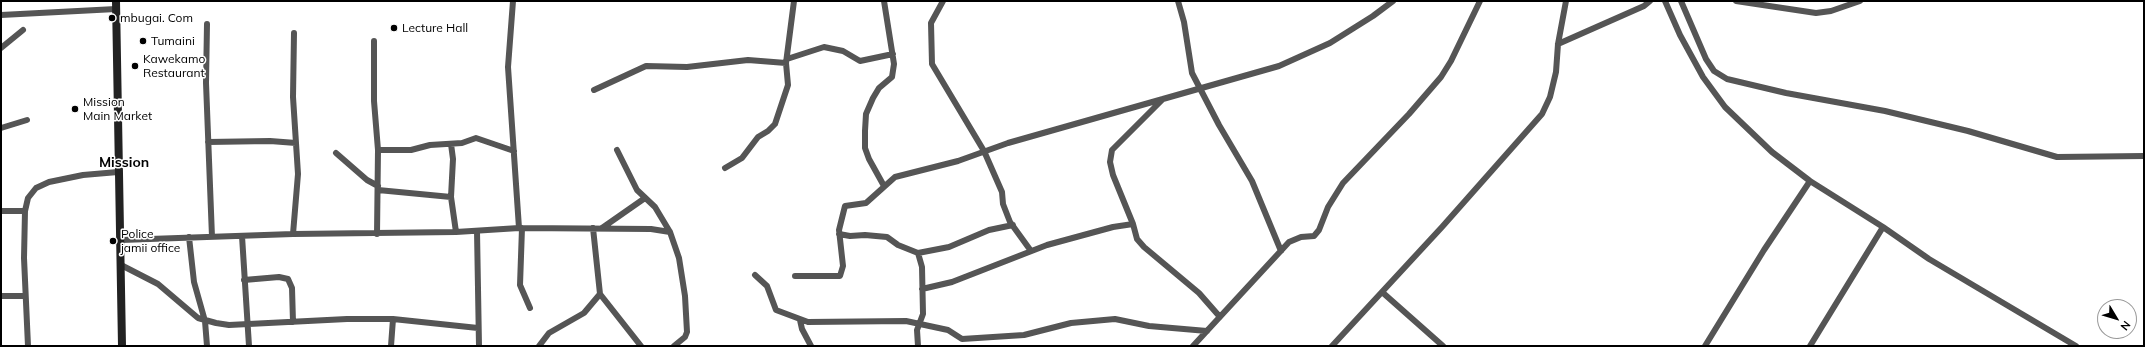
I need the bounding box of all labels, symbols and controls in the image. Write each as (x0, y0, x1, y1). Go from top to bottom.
place label: mbugai. Com (120, 11, 193, 25)
marker: mbugai. Com (107, 13, 117, 23)
place label: Lecture Hall (402, 21, 468, 35)
marker: Lecture Hall (389, 23, 399, 33)
place label: Tumaini (151, 34, 195, 48)
marker: Tumaini (138, 36, 148, 46)
place label: Kawekamo Restaurant (143, 52, 205, 80)
marker: Kawekamo Restaurant (130, 61, 140, 71)
place label: Mission Main Market (83, 95, 152, 123)
marker: Mission Main Market (70, 104, 80, 114)
district label: Mission (99, 155, 149, 171)
place label: Police jamii office (121, 227, 180, 255)
marker: Police jamii office (108, 236, 118, 246)
north arrow (2097, 299, 2137, 339)
text: N (2118, 318, 2134, 333)

